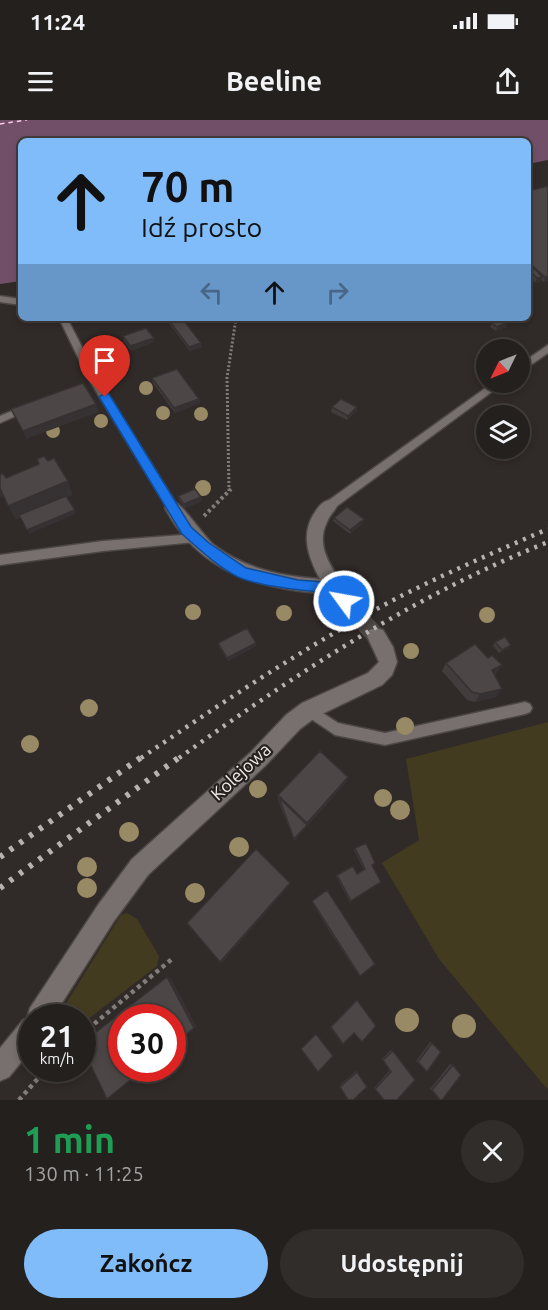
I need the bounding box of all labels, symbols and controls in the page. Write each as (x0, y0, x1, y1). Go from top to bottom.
text: 11:24 (30, 9, 85, 34)
icon: menu (24, 65, 57, 98)
icon: share (491, 65, 524, 98)
text: Beeline (226, 66, 322, 96)
icon: ahead (42, 162, 120, 240)
text: 70 m (141, 163, 235, 210)
text: Idź prosto (141, 212, 262, 242)
icon: left (195, 276, 228, 309)
icon: ahead (258, 276, 291, 309)
icon: right (321, 276, 354, 309)
pin (79, 335, 130, 397)
north arrow (476, 339, 530, 393)
map controls (476, 339, 530, 459)
icon: arrive (88, 344, 121, 377)
button: layers (476, 405, 530, 459)
position arrow (312, 569, 376, 633)
street label: Kolejowa (206, 739, 274, 804)
speed limit sign: 30 (108, 1004, 186, 1082)
text: 21 (40, 1019, 74, 1053)
text: km/h (40, 1050, 74, 1067)
text: 1 min (24, 1119, 115, 1160)
button: close (461, 1120, 524, 1183)
text: 130 m · 11:25 (24, 1162, 144, 1185)
button: Zakończ (24, 1229, 268, 1298)
button: Udostępnij (280, 1229, 524, 1298)

